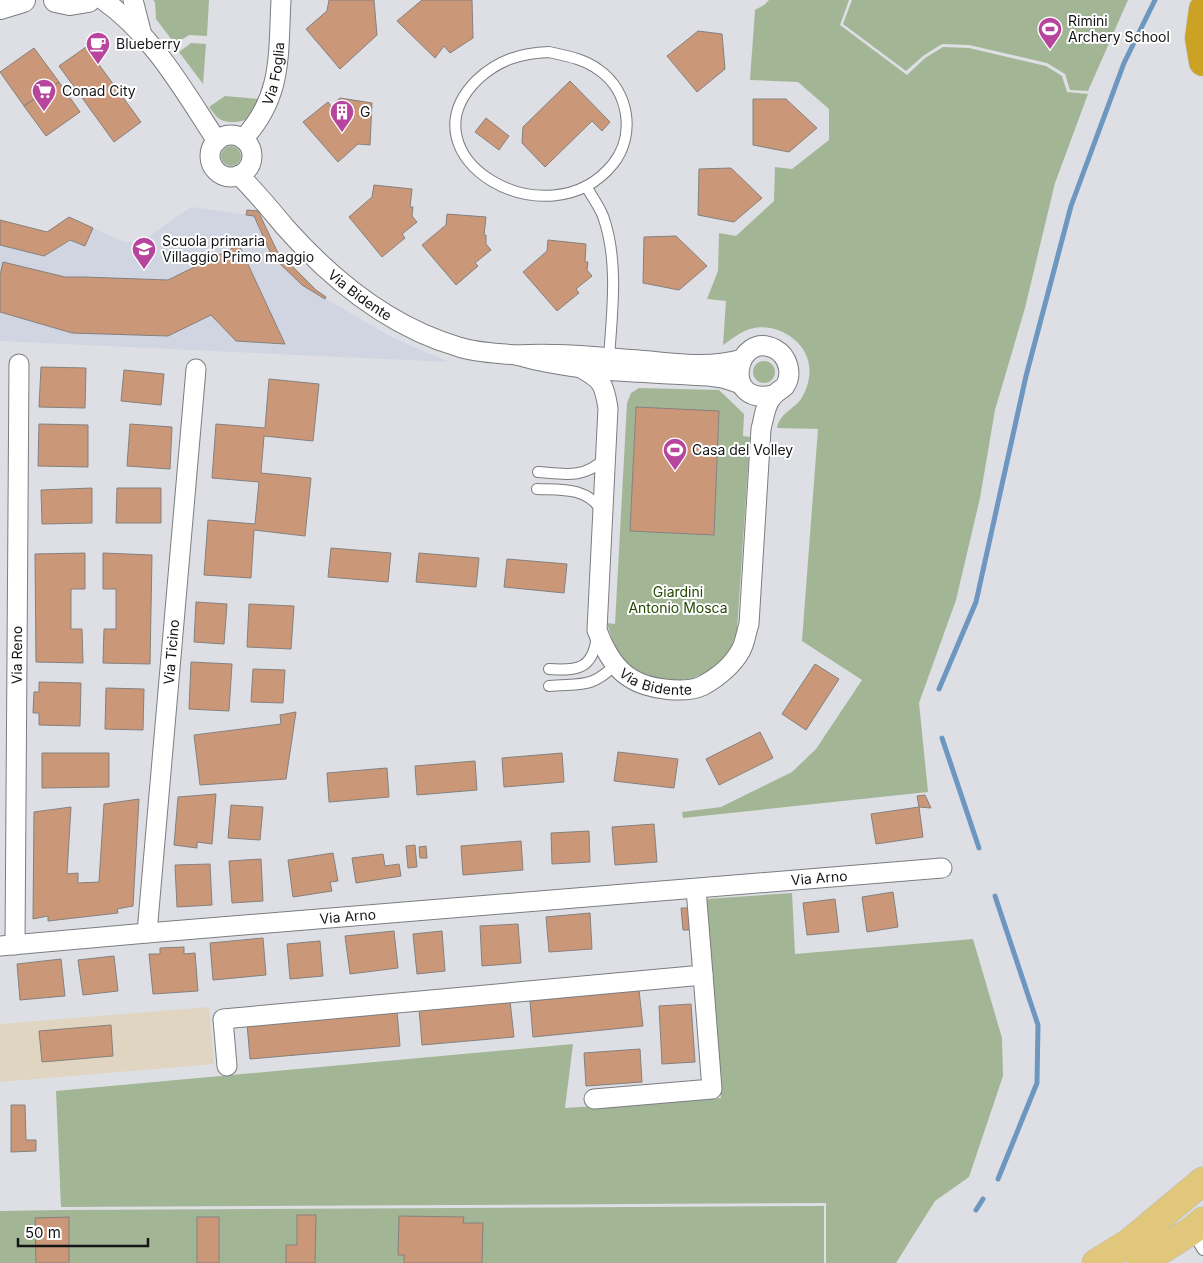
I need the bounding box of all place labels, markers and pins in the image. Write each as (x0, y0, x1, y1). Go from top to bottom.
place label: Rimini Archery School (1068, 12, 1170, 45)
sports icon: Rimini Archery School (1037, 16, 1063, 50)
cafe icon: Blueberry (85, 31, 111, 65)
place label: Blueberry (116, 35, 181, 52)
supermarket icon: Conad City (31, 78, 57, 112)
place label: Conad City (62, 82, 136, 99)
building icon: G (329, 99, 355, 133)
place label: G (360, 103, 370, 120)
place label: Scuola primaria Villaggio Primo maggio (162, 232, 314, 265)
school or university icon: Scuola primaria Villaggio Primo maggio (131, 236, 157, 270)
sports icon: Casa del Volley (662, 437, 688, 471)
place label: Casa del Volley (692, 441, 793, 458)

